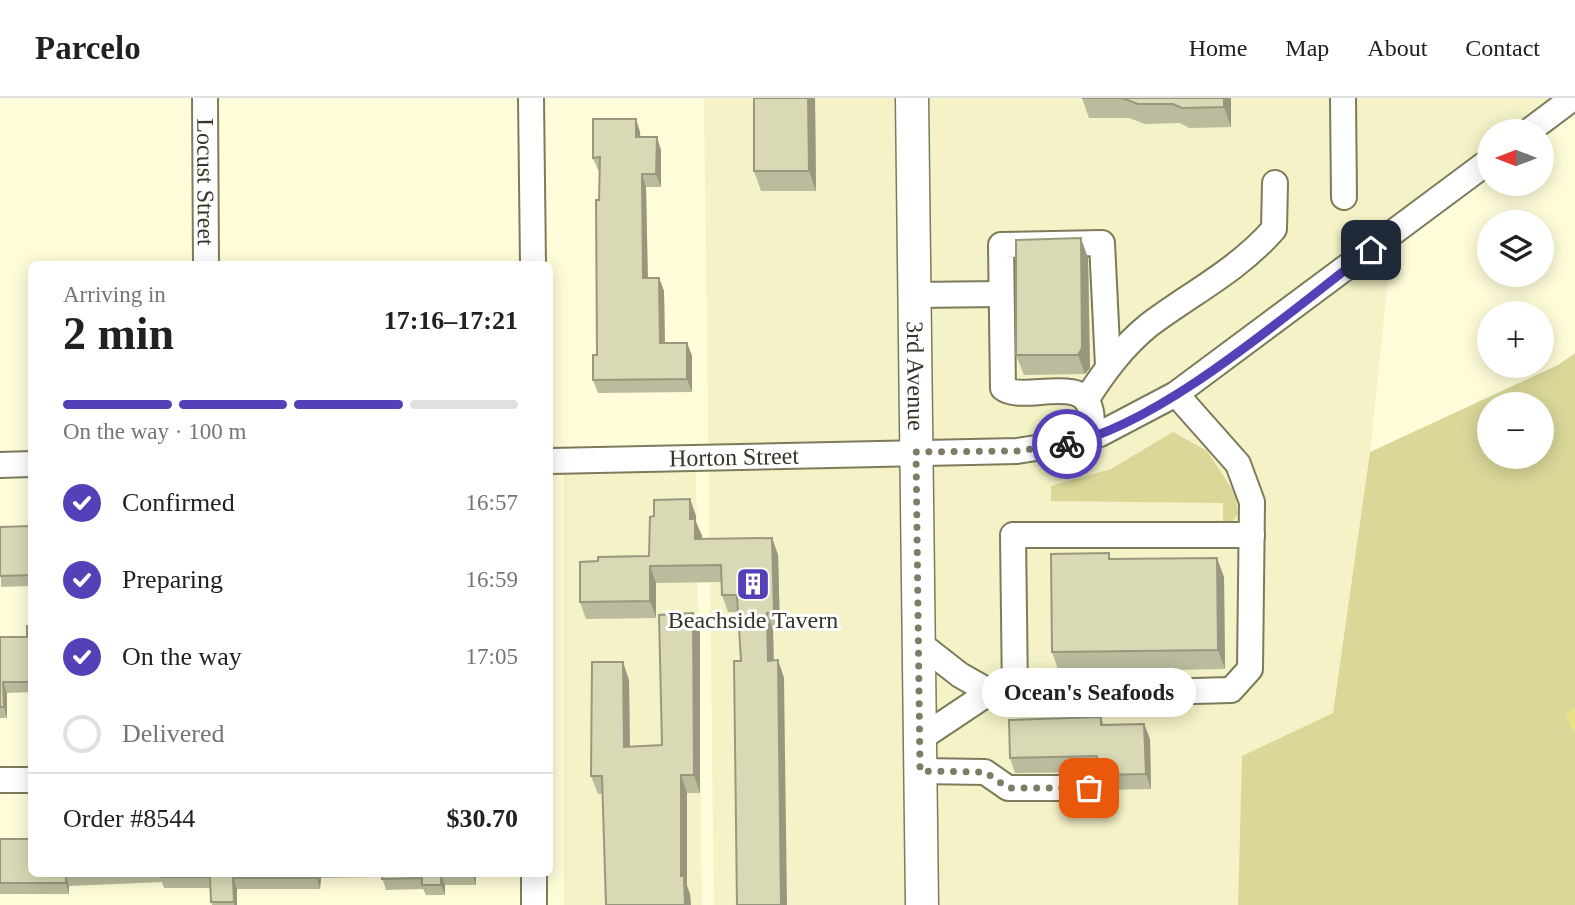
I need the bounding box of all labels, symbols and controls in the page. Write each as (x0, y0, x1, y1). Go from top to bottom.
text: Parcelo (35, 30, 141, 66)
text: Home (1189, 35, 1247, 61)
text: Map (1285, 35, 1329, 61)
text: About (1367, 35, 1427, 61)
text: Contact (1465, 35, 1540, 61)
street label: Locust Street (192, 118, 219, 246)
north arrow (1477, 119, 1554, 196)
map controls (1477, 119, 1554, 469)
button: layers (1477, 210, 1554, 287)
pin (1341, 220, 1401, 280)
icon: home (1352, 231, 1390, 269)
text: Arriving in (63, 282, 166, 307)
button: + (1477, 301, 1554, 378)
text: 17:16–17:21 (384, 306, 518, 335)
text: 2 min (63, 308, 174, 359)
street label: 3rd Avenue (902, 321, 929, 431)
button: − (1477, 392, 1554, 469)
courier (1032, 409, 1102, 479)
text: On the way · 100 m (63, 419, 246, 444)
icon: bike (1048, 425, 1086, 463)
street label: Horton Street (669, 443, 800, 471)
icon: check (63, 484, 101, 522)
text: Confirmed (122, 488, 235, 517)
text: 16:57 (466, 490, 518, 515)
icon: check (63, 561, 101, 599)
text: Preparing (122, 565, 223, 594)
building icon: Beachside Tavern (734, 565, 772, 603)
text: 16:59 (466, 567, 518, 592)
place label: Beachside Tavern (668, 607, 838, 633)
icon: check (63, 638, 101, 676)
text: On the way (122, 642, 242, 671)
text: 17:05 (466, 644, 518, 669)
callout: Ocean's Seafoods (982, 669, 1196, 718)
text: Ocean's Seafoods (1004, 680, 1174, 705)
text: Delivered (122, 719, 225, 748)
pin (1059, 758, 1119, 818)
icon: bag (1070, 769, 1108, 807)
text: Order #8544 (63, 804, 195, 833)
text: $30.70 (447, 804, 518, 833)

